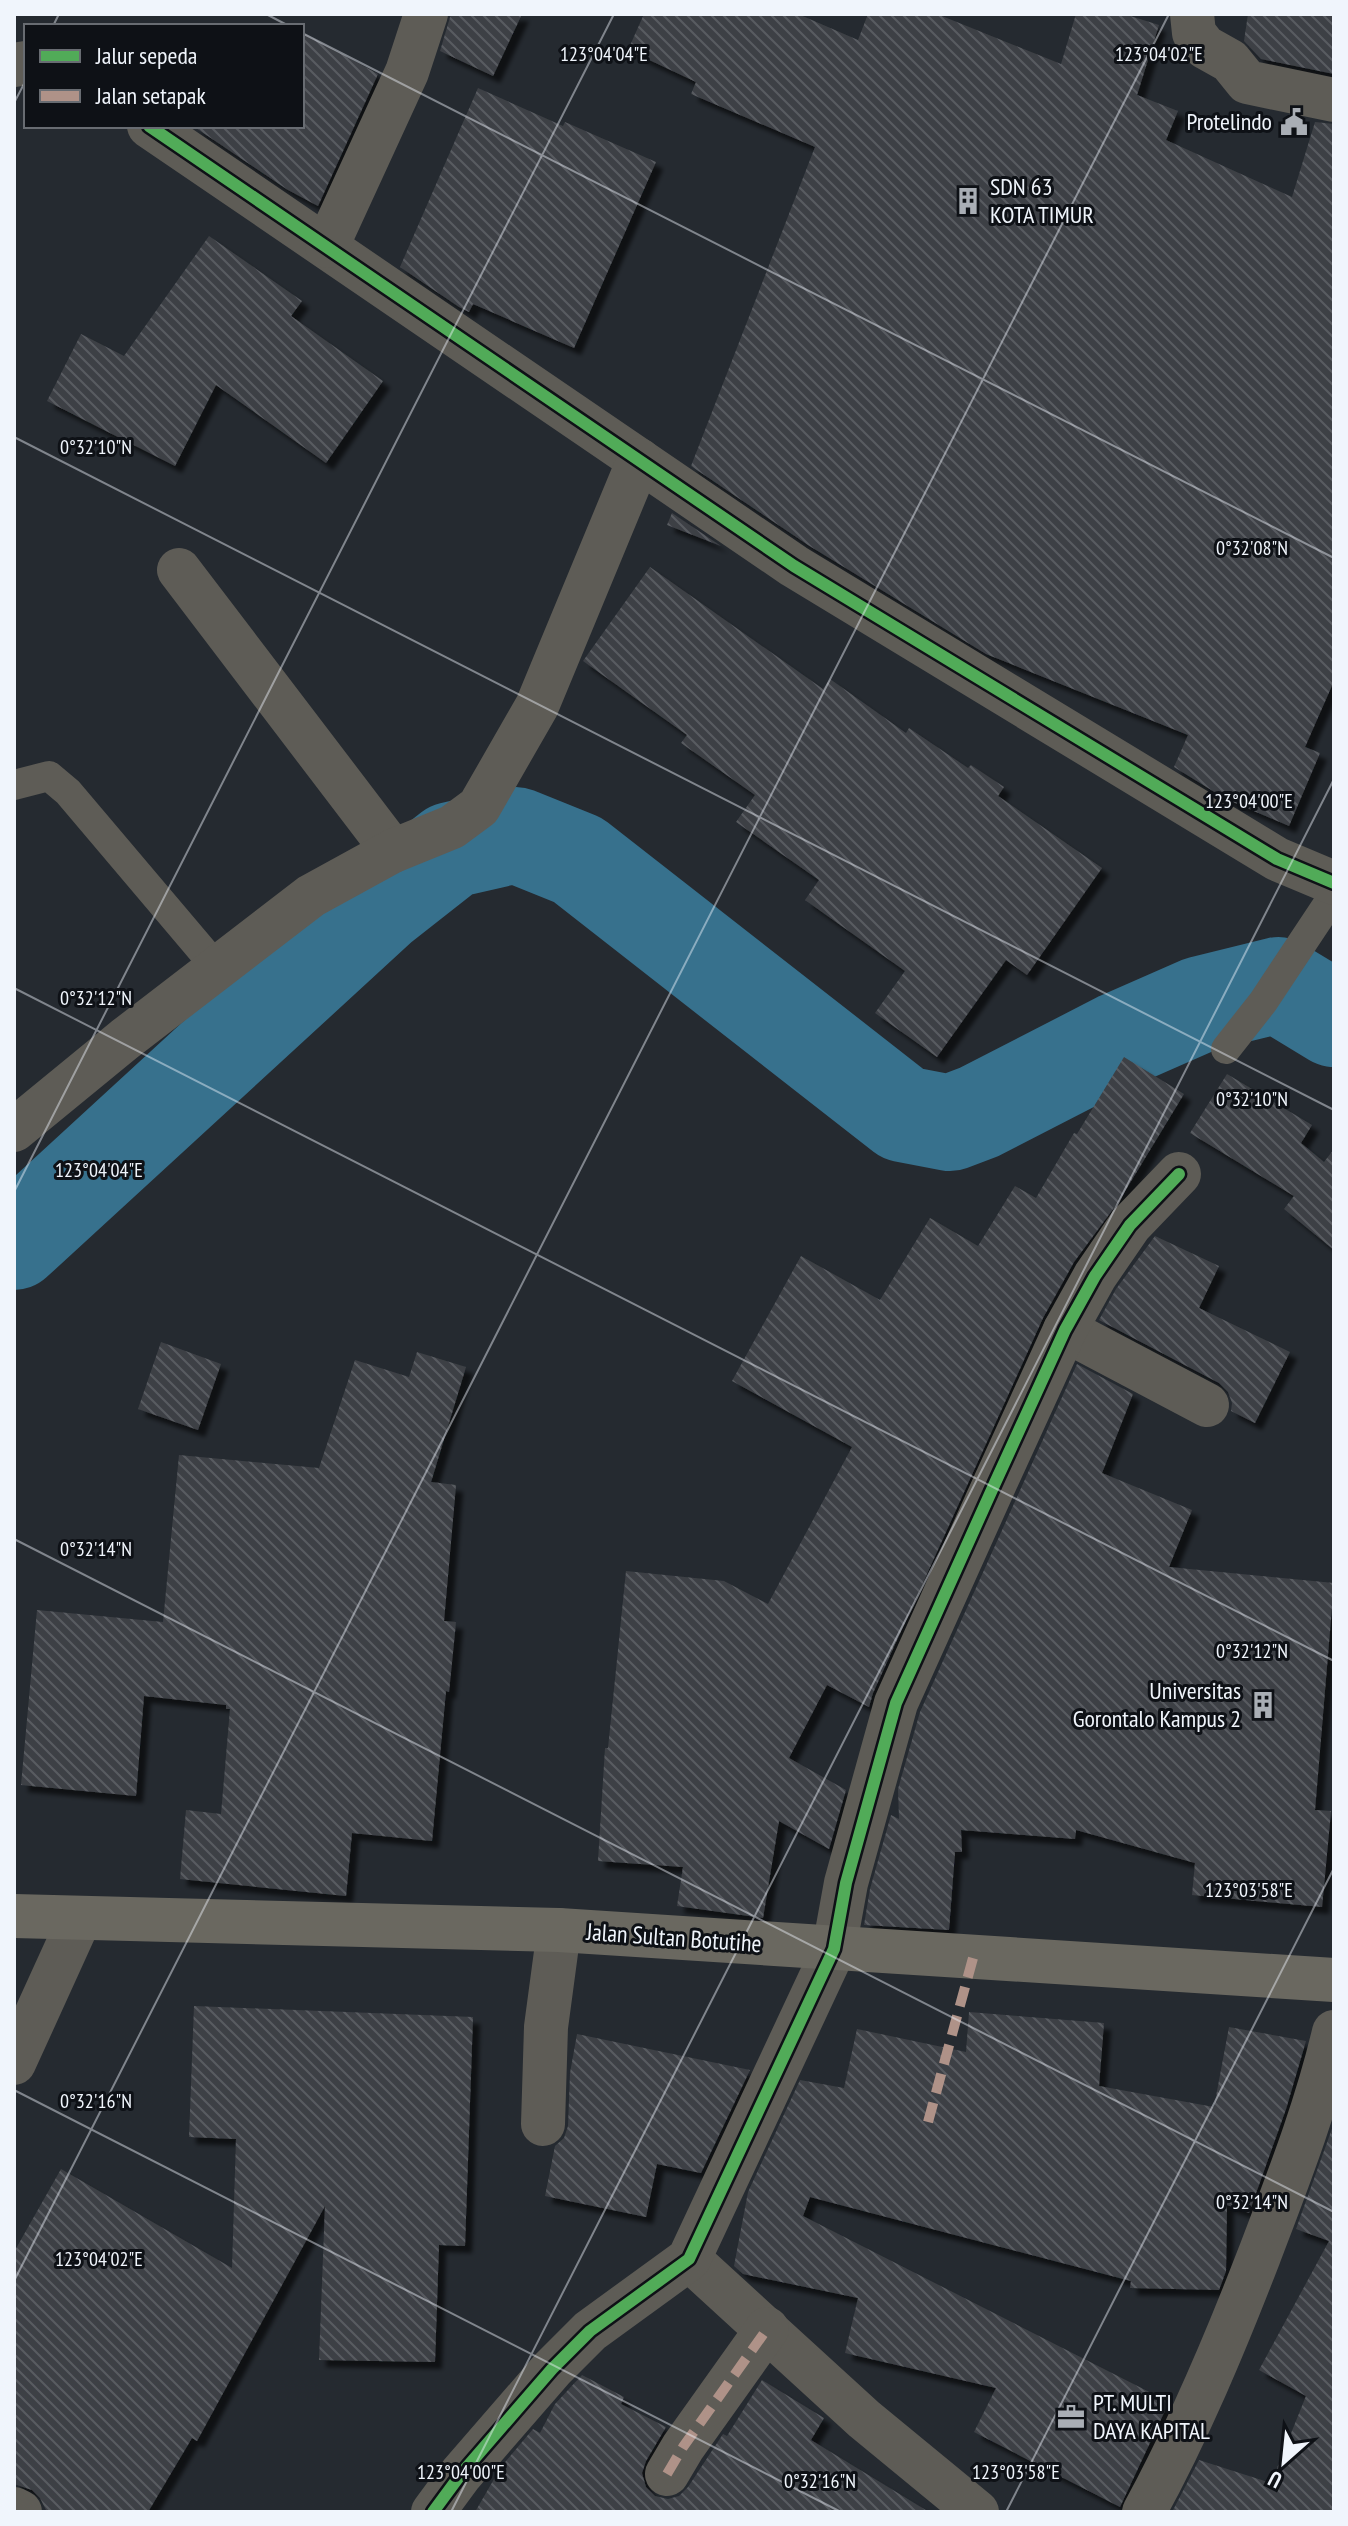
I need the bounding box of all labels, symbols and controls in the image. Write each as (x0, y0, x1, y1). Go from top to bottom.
legend (24, 24, 304, 128)
text: Jalur sepeda (95, 40, 197, 71)
text: 123°04'04"E (560, 41, 648, 67)
text: 123°04'02"E (1115, 41, 1203, 67)
text: Jalan setapak (95, 80, 206, 111)
place label: Protelindo (1186, 106, 1272, 137)
public building icon: Protelindo (1279, 107, 1309, 137)
place label: SDN 63 KOTA TIMUR (990, 171, 1094, 230)
building icon: SDN 63 KOTA TIMUR (953, 186, 983, 216)
text: 0°32'10"N (60, 434, 132, 460)
text: 0°32'08"N (1216, 535, 1288, 561)
text: 123°04'00"E (1205, 788, 1293, 814)
text: 0°32'12"N (60, 985, 132, 1011)
text: 0°32'10"N (1216, 1086, 1288, 1112)
text: 123°04'04"E (55, 1157, 143, 1183)
text: 0°32'14"N (60, 1536, 132, 1562)
text: 0°32'12"N (1216, 1638, 1288, 1664)
place label: Universitas Gorontalo Kampus 2 (1073, 1675, 1241, 1734)
building icon: Universitas Gorontalo Kampus 2 (1248, 1690, 1278, 1720)
text: 123°03'58"E (1205, 1877, 1293, 1903)
street label: Jalan Sultan Botutihe (585, 1916, 763, 1959)
text: 0°32'16"N (60, 2088, 132, 2114)
text: 0°32'14"N (1216, 2189, 1288, 2215)
text: 123°04'02"E (55, 2246, 143, 2272)
place label: PT. MULTI DAYA KAPITAL (1093, 2387, 1210, 2446)
office icon: PT. MULTI DAYA KAPITAL (1056, 2402, 1086, 2432)
north arrow (1244, 2422, 1324, 2502)
text: 123°04'00"E (417, 2459, 505, 2485)
text: 123°03'58"E (972, 2459, 1060, 2485)
text: U (1264, 2465, 1286, 2495)
text: 0°32'16"N (784, 2468, 856, 2494)

